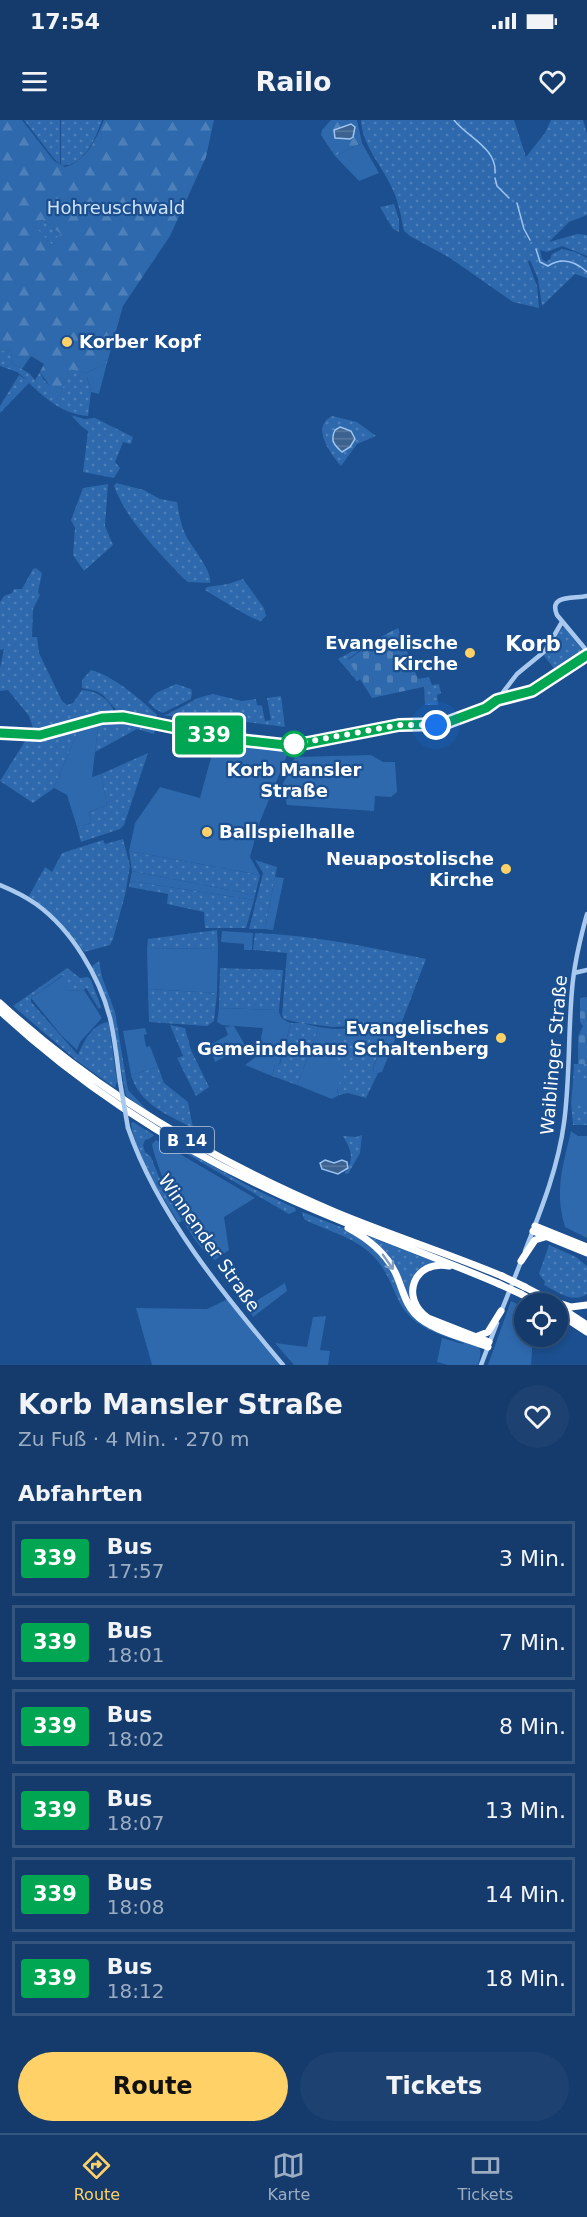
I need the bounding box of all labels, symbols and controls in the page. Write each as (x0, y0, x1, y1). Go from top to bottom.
text: 17:54 (30, 9, 100, 34)
icon: menu (18, 65, 51, 98)
icon: heart (536, 65, 569, 98)
text: Railo (255, 66, 332, 97)
park label: Hohreuschwald (47, 197, 185, 218)
place label: Korber Kopf (79, 331, 201, 352)
marker: Korber Kopf (60, 335, 74, 349)
place label: Evangelische Kirche (325, 632, 458, 674)
district label: Korb (505, 632, 561, 656)
marker: Evangelische Kirche (463, 646, 477, 660)
your location (421, 710, 451, 740)
line badge: 339 (174, 716, 244, 754)
text: 339 (187, 723, 231, 747)
marker: Korb Mansler Straße (281, 731, 307, 757)
place label: Korb Mansler Straße (227, 759, 362, 801)
place label: Ballspielhalle (219, 821, 355, 842)
marker: Ballspielhalle (200, 825, 214, 839)
place label: Neuapostolische Kirche (326, 848, 494, 890)
marker: Neuapostolische Kirche (499, 862, 513, 876)
street label: Waiblinger Straße (536, 974, 571, 1136)
place label: Evangelisches Gemeindehaus Schaltenberg (197, 1017, 489, 1059)
marker: Evangelisches Gemeindehaus Schaltenberg (494, 1031, 508, 1045)
road number: B 14 (160, 1127, 214, 1153)
street label: Winnender Straße (154, 1170, 265, 1315)
one-way arrow (382, 1253, 394, 1269)
map controls (514, 1293, 568, 1347)
button: locate (514, 1293, 568, 1347)
button: heart (506, 1385, 569, 1448)
text: Korb Mansler Straße (18, 1388, 343, 1421)
text: Zu Fuß · 4 Min. · 270 m (18, 1427, 250, 1451)
text: Abfahrten (18, 1481, 143, 1506)
text: Bus (107, 1534, 152, 1559)
text: 339 (33, 1546, 77, 1570)
text: 3 Min. (499, 1546, 566, 1571)
text: 17:57 (107, 1559, 164, 1583)
text: Bus (107, 1618, 152, 1643)
text: 339 (33, 1630, 77, 1654)
text: 7 Min. (499, 1630, 566, 1655)
text: 18:01 (107, 1643, 164, 1667)
text: Bus (107, 1702, 152, 1727)
text: 339 (33, 1714, 77, 1738)
text: 8 Min. (499, 1714, 566, 1739)
text: 18:02 (107, 1727, 164, 1751)
text: Bus (107, 1786, 152, 1811)
text: 339 (33, 1798, 77, 1822)
text: 13 Min. (485, 1798, 566, 1823)
text: 18:07 (107, 1811, 164, 1835)
text: Bus (107, 1870, 152, 1895)
text: 339 (33, 1882, 77, 1906)
text: 14 Min. (485, 1882, 566, 1907)
text: 18:08 (107, 1895, 164, 1919)
text: Bus (107, 1954, 152, 1979)
text: 339 (33, 1966, 77, 1990)
text: 18 Min. (485, 1966, 566, 1991)
text: 18:12 (107, 1979, 164, 2003)
button: Route (18, 2052, 288, 2121)
button: Tickets (300, 2052, 569, 2121)
tab: Route (74, 2149, 120, 2204)
tab: Karte (268, 2149, 310, 2204)
tab: Tickets (458, 2149, 513, 2204)

